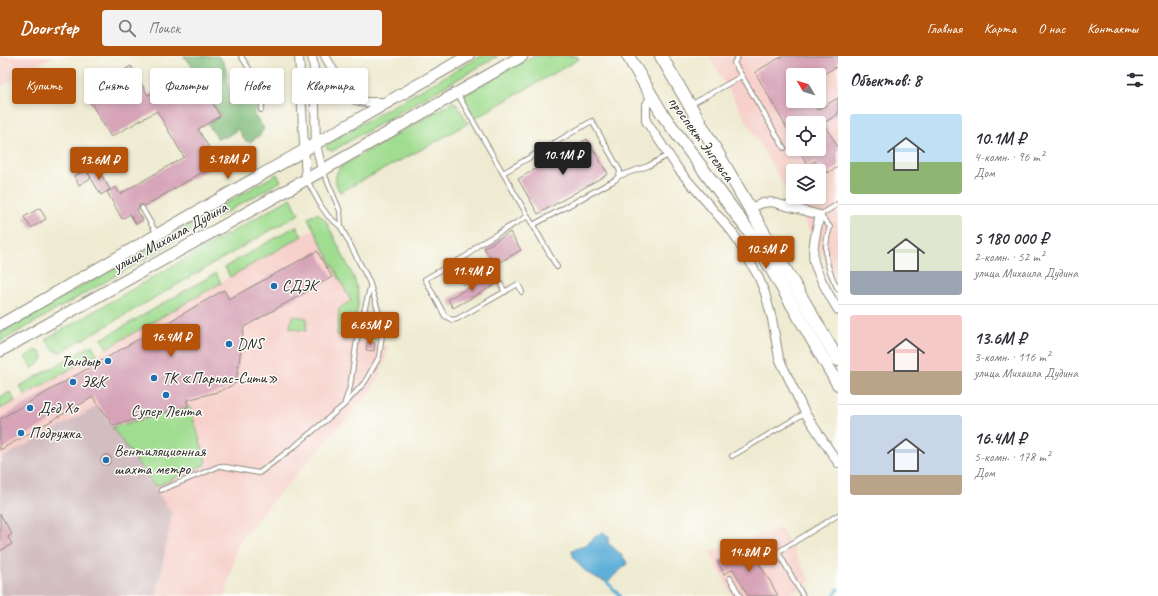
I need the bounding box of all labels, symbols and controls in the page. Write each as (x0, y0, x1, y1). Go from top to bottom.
search box (102, 10, 382, 46)
text: Doorstep (20, 16, 78, 40)
icon: search (116, 17, 138, 39)
text: Поиск (148, 19, 180, 38)
text: Главная (927, 20, 962, 37)
text: Карта (984, 20, 1016, 37)
text: О нас (1038, 20, 1065, 37)
text: Контакты (1087, 20, 1138, 37)
chip: Купить (12, 68, 76, 104)
chip: Снять (84, 68, 142, 104)
chip: Фильтры (150, 68, 222, 104)
chip: Новое (230, 68, 284, 104)
chip: Квартира (292, 68, 368, 104)
north arrow (786, 68, 826, 108)
map controls (786, 68, 826, 204)
icon: filters (1124, 69, 1146, 91)
text: Объектов: 8 (850, 70, 921, 91)
street label: проспект Энгельса (663, 92, 740, 187)
button: locate (786, 116, 826, 156)
text: 10.1M ₽ (974, 128, 1026, 149)
icon: home (882, 130, 930, 178)
pin: 10.1M ₽ (526, 142, 600, 176)
pin: 5.18M ₽ (191, 146, 265, 180)
pin: 13.6M ₽ (62, 147, 136, 181)
text: 10.1M ₽ (543, 147, 583, 163)
text: 4-комн. · 96 m² (974, 149, 1044, 165)
text: 5.18M ₽ (208, 151, 248, 167)
text: 13.6M ₽ (79, 152, 119, 168)
button: layers (786, 164, 826, 204)
text: Дом (974, 165, 995, 181)
street label: улица Михаила Дудина (108, 197, 232, 277)
text: 5 180 000 ₽ (974, 228, 1048, 249)
icon: home (882, 231, 930, 279)
pin: 10.5M ₽ (729, 236, 803, 270)
text: 10.5M ₽ (746, 241, 786, 257)
text: 2-комн. · 52 m² (974, 249, 1044, 265)
pin: 11.4M ₽ (435, 258, 509, 292)
text: 11.4M ₽ (452, 263, 492, 279)
text: улица Михаила Дудина (974, 265, 1078, 281)
place label: СДЭК (282, 276, 320, 296)
marker: СДЭК (269, 281, 279, 291)
pin: 6.65M ₽ (333, 312, 407, 346)
text: 6.65M ₽ (350, 317, 390, 333)
pin: 16.4M ₽ (134, 324, 208, 358)
text: 13.6M ₽ (974, 328, 1026, 349)
text: 16.4M ₽ (151, 329, 191, 345)
icon: home (882, 331, 930, 379)
place label: DNS (237, 334, 265, 354)
marker: DNS (224, 339, 234, 349)
text: 3-комн. · 116 m² (974, 349, 1050, 365)
place label: Тандыр (61, 351, 101, 371)
marker: Тандыр (103, 356, 113, 366)
text: улица Михаила Дудина (974, 365, 1078, 381)
place label: ТК «Парнас-Сити» (162, 368, 278, 388)
place label: Э&К (81, 372, 109, 392)
marker: ТК «Парнас-Сити» (149, 373, 159, 383)
marker: Э&К (68, 377, 78, 387)
marker: Супер Лента (161, 390, 171, 400)
place label: Дед Хо (38, 398, 80, 418)
place label: Супер Лента (131, 401, 202, 421)
marker: Дед Хо (25, 403, 35, 413)
place label: Подружка (29, 423, 82, 443)
marker: Подружка (16, 428, 26, 438)
text: 16.4M ₽ (974, 428, 1026, 449)
icon: home (882, 431, 930, 479)
place label: Вентиляционная шахта метро (114, 441, 207, 479)
text: 5-комн. · 178 m² (974, 449, 1050, 465)
marker: Вентиляционная шахта метро (101, 455, 111, 465)
text: Дом (974, 465, 995, 481)
pin: 14.8M ₽ (712, 539, 786, 573)
text: 14.8M ₽ (729, 544, 769, 560)

